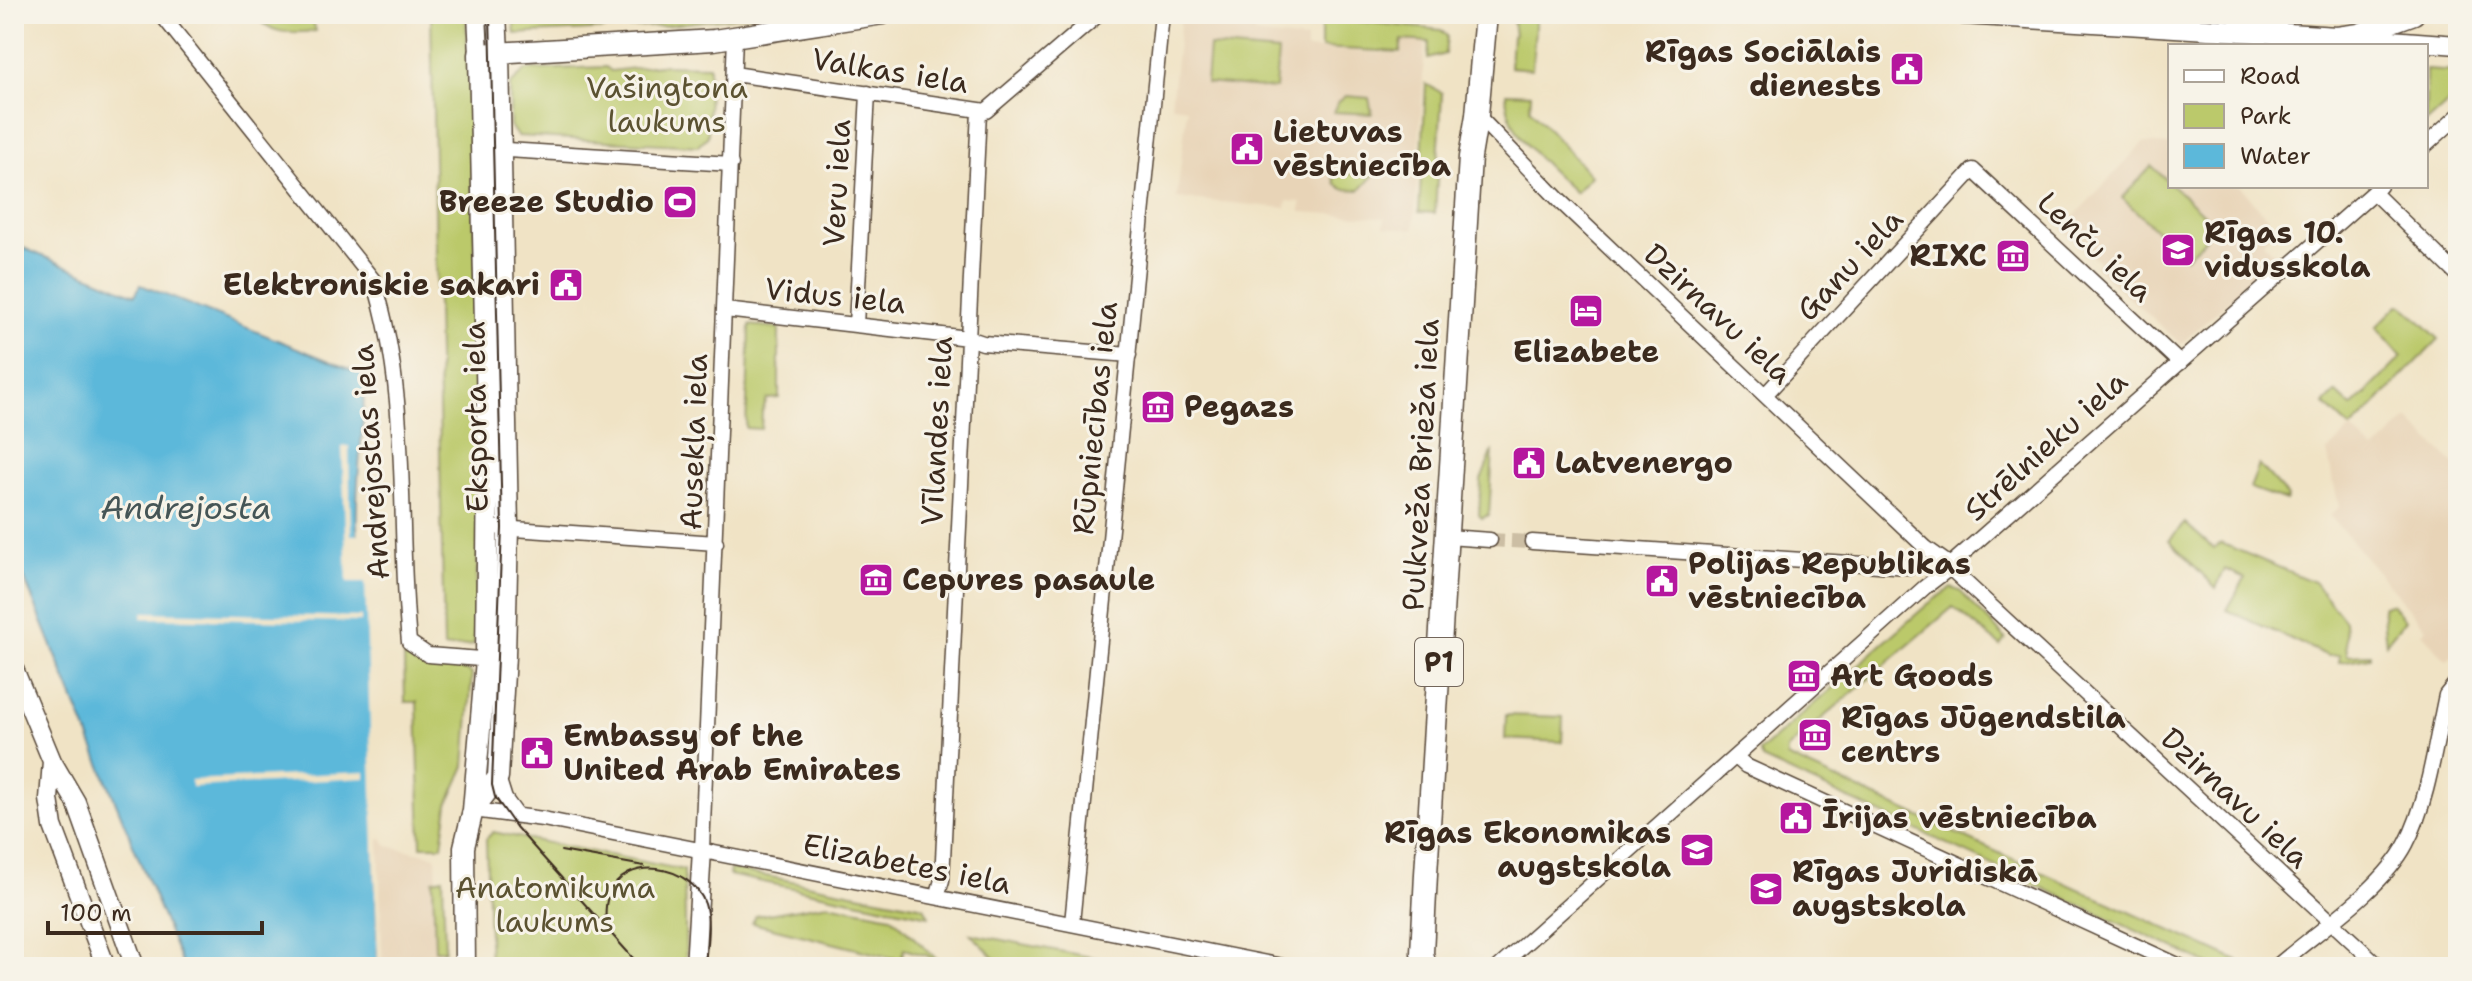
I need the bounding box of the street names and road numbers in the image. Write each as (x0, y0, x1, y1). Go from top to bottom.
street label: Valkas iela (809, 38, 972, 103)
street label: Veru iela (813, 118, 860, 248)
street label: Lenču iela (2028, 182, 2163, 311)
street label: Ganu iela (1787, 200, 1912, 330)
street label: Dzirnavu iela (1635, 234, 1802, 393)
street label: Vidus iela (763, 268, 908, 323)
street label: Rūpniecības iela (1062, 299, 1127, 537)
street label: Pulkveža Brieža iela (1392, 318, 1449, 612)
street label: Eksporta iela (453, 321, 498, 513)
street label: Vīlandes iela (911, 335, 962, 527)
street label: Andrejostas iela (342, 343, 399, 581)
street label: Ausekļa iela (670, 353, 717, 531)
street label: Strēlnieku iela (1955, 361, 2136, 530)
road number: P1 (1415, 638, 1463, 686)
street label: Dzirnavu iela (2152, 718, 2319, 877)
street label: Elizabetes iela (800, 823, 1015, 904)

